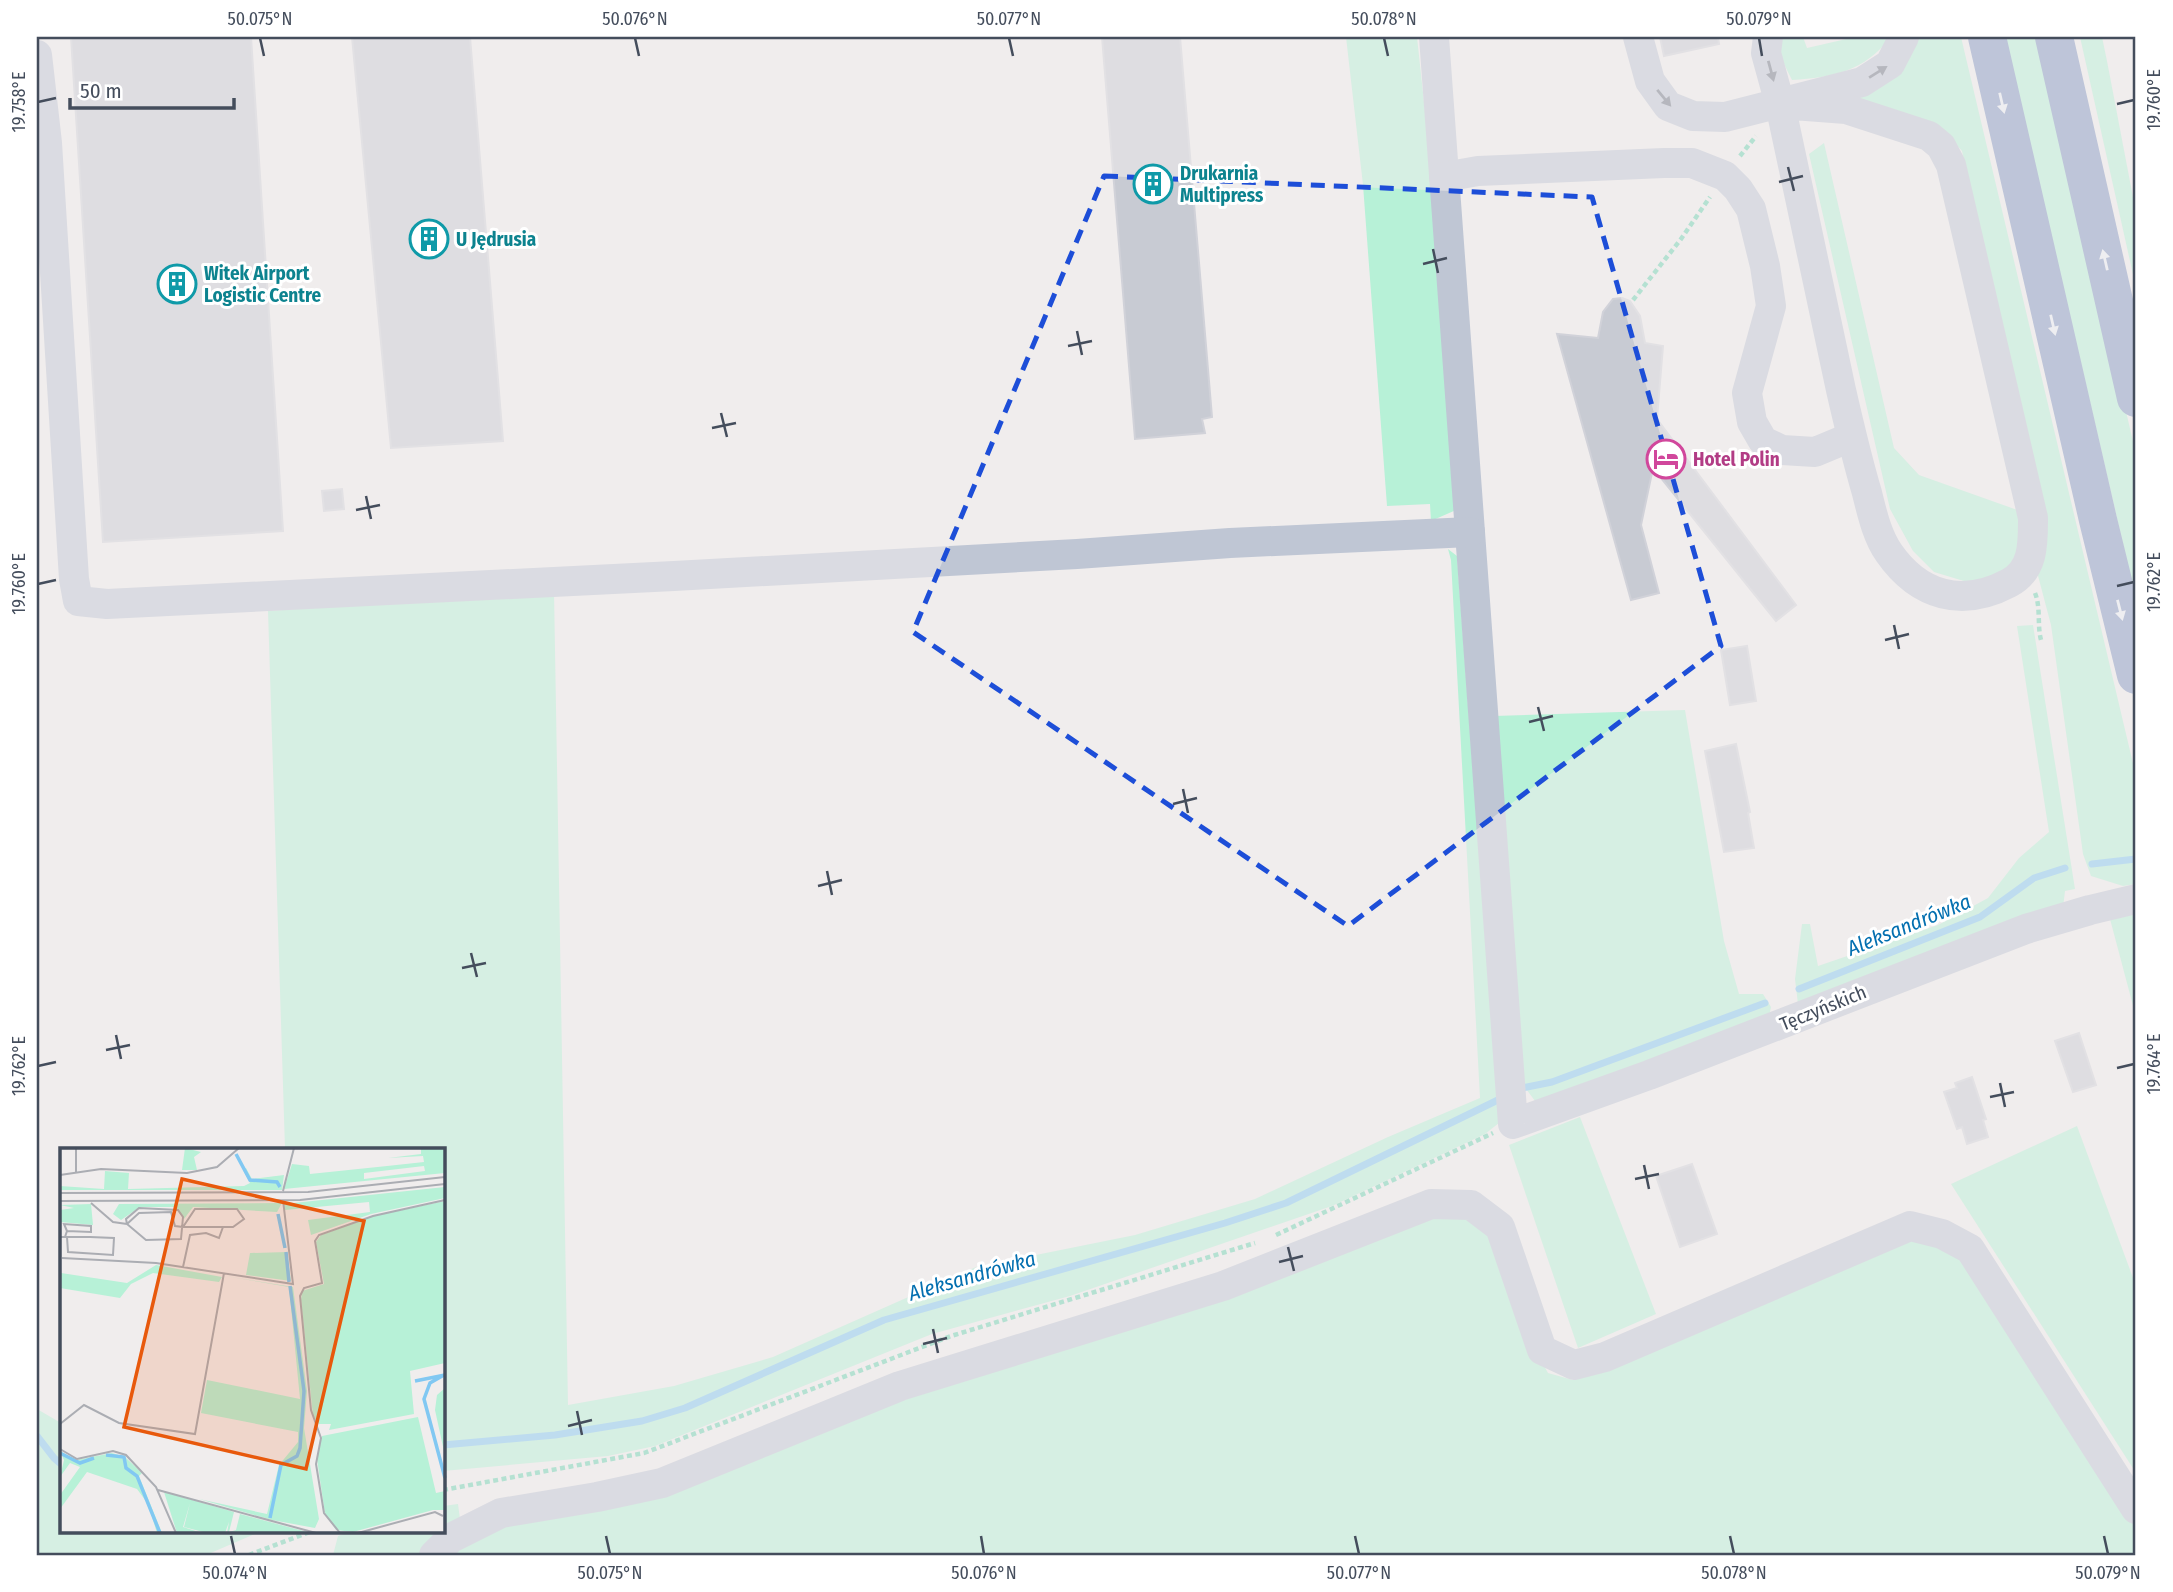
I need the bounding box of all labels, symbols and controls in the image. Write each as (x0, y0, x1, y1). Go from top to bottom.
text: 50.075°N (228, 8, 292, 30)
text: 50.076°N (602, 8, 668, 30)
text: 50.077°N (977, 8, 1041, 30)
text: 50.078°N (1351, 8, 1417, 30)
text: 50.079°N (1726, 8, 1792, 30)
one-way arrow (1766, 60, 1777, 82)
scale bar (70, 66, 234, 110)
one-way arrow (1868, 66, 1887, 79)
text: 19.760°E (2143, 69, 2165, 131)
text: 19.758°E (8, 72, 30, 132)
text: 50 m (80, 78, 122, 104)
one-way arrow (1656, 89, 1671, 107)
one-way arrow (1997, 92, 2008, 114)
place label: Drukarnia Multipress (1180, 162, 1264, 207)
building icon: Drukarnia Multipress (1132, 163, 1174, 205)
building icon: U Jędrusia (408, 218, 450, 260)
place label: U Jędrusia (456, 228, 536, 251)
one-way arrow (2099, 249, 2110, 271)
place label: Witek Airport Logistic Centre (204, 262, 321, 307)
building icon: Witek Airport Logistic Centre (156, 263, 198, 305)
one-way arrow (2047, 314, 2058, 336)
hotel icon: Hotel Polin (1645, 438, 1687, 480)
place label: Hotel Polin (1693, 448, 1780, 471)
text: 19.762°E (2143, 552, 2165, 612)
text: 19.760°E (8, 553, 30, 615)
one-way arrow (2115, 599, 2126, 621)
water label: Aleksandrówka (1842, 888, 1975, 962)
street label: Tęczyńskich (1776, 980, 1870, 1036)
text: 19.764°E (2143, 1034, 2165, 1094)
text: 19.762°E (8, 1036, 30, 1096)
inset map (60, 1148, 444, 1532)
water label: Aleksandrówka (904, 1245, 1039, 1307)
text: 50.074°N (202, 1562, 268, 1584)
text: 50.075°N (578, 1562, 642, 1584)
text: 50.076°N (951, 1562, 1017, 1584)
text: 50.077°N (1327, 1562, 1391, 1584)
text: 50.078°N (1701, 1562, 1767, 1584)
text: 50.079°N (2075, 1562, 2141, 1584)

